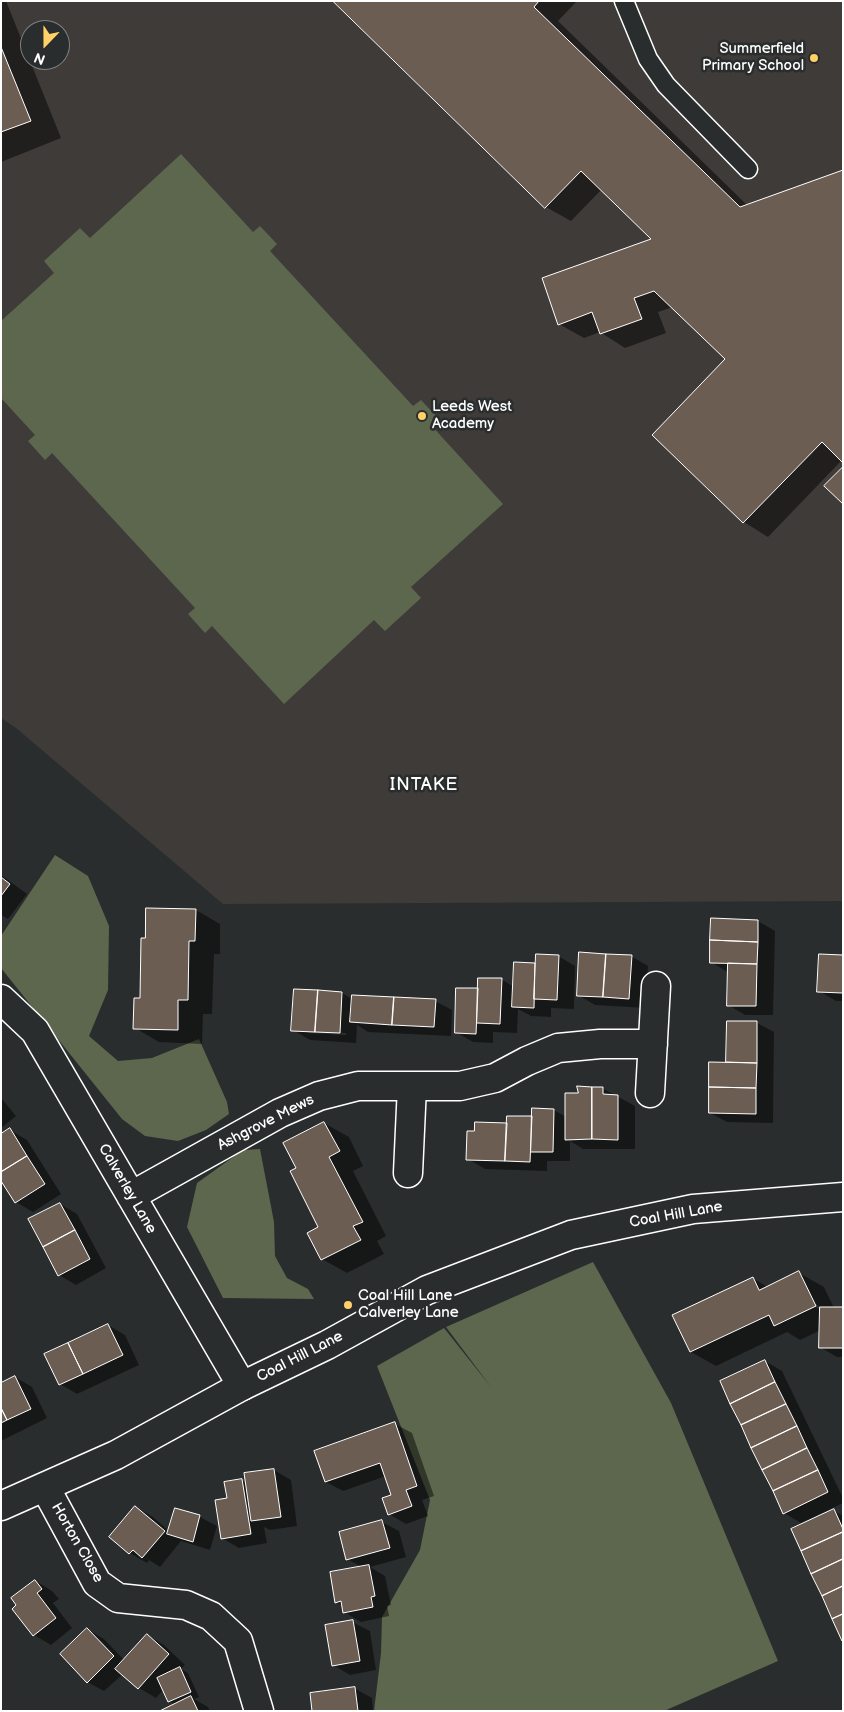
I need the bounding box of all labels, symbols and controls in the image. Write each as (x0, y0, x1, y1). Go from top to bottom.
north arrow (20, 20, 70, 70)
place label: Summerfield Primary School (702, 40, 804, 75)
text: N (32, 49, 48, 68)
marker: Summerfield Primary School (808, 52, 820, 64)
place label: Leeds West Academy (432, 398, 512, 433)
marker: Leeds West Academy (416, 410, 428, 422)
district label: INTAKE (389, 774, 459, 796)
street label: Ashgrove Mews (215, 1091, 317, 1155)
street label: Calverley Lane (94, 1141, 160, 1237)
street label: Coal Hill Lane (628, 1198, 724, 1232)
place label: Coal Hill Lane Calverley Lane (358, 1287, 459, 1322)
marker: Coal Hill Lane Calverley Lane (342, 1299, 354, 1311)
street label: Coal Hill Lane (254, 1328, 346, 1386)
street label: Horton Close (47, 1500, 107, 1586)

